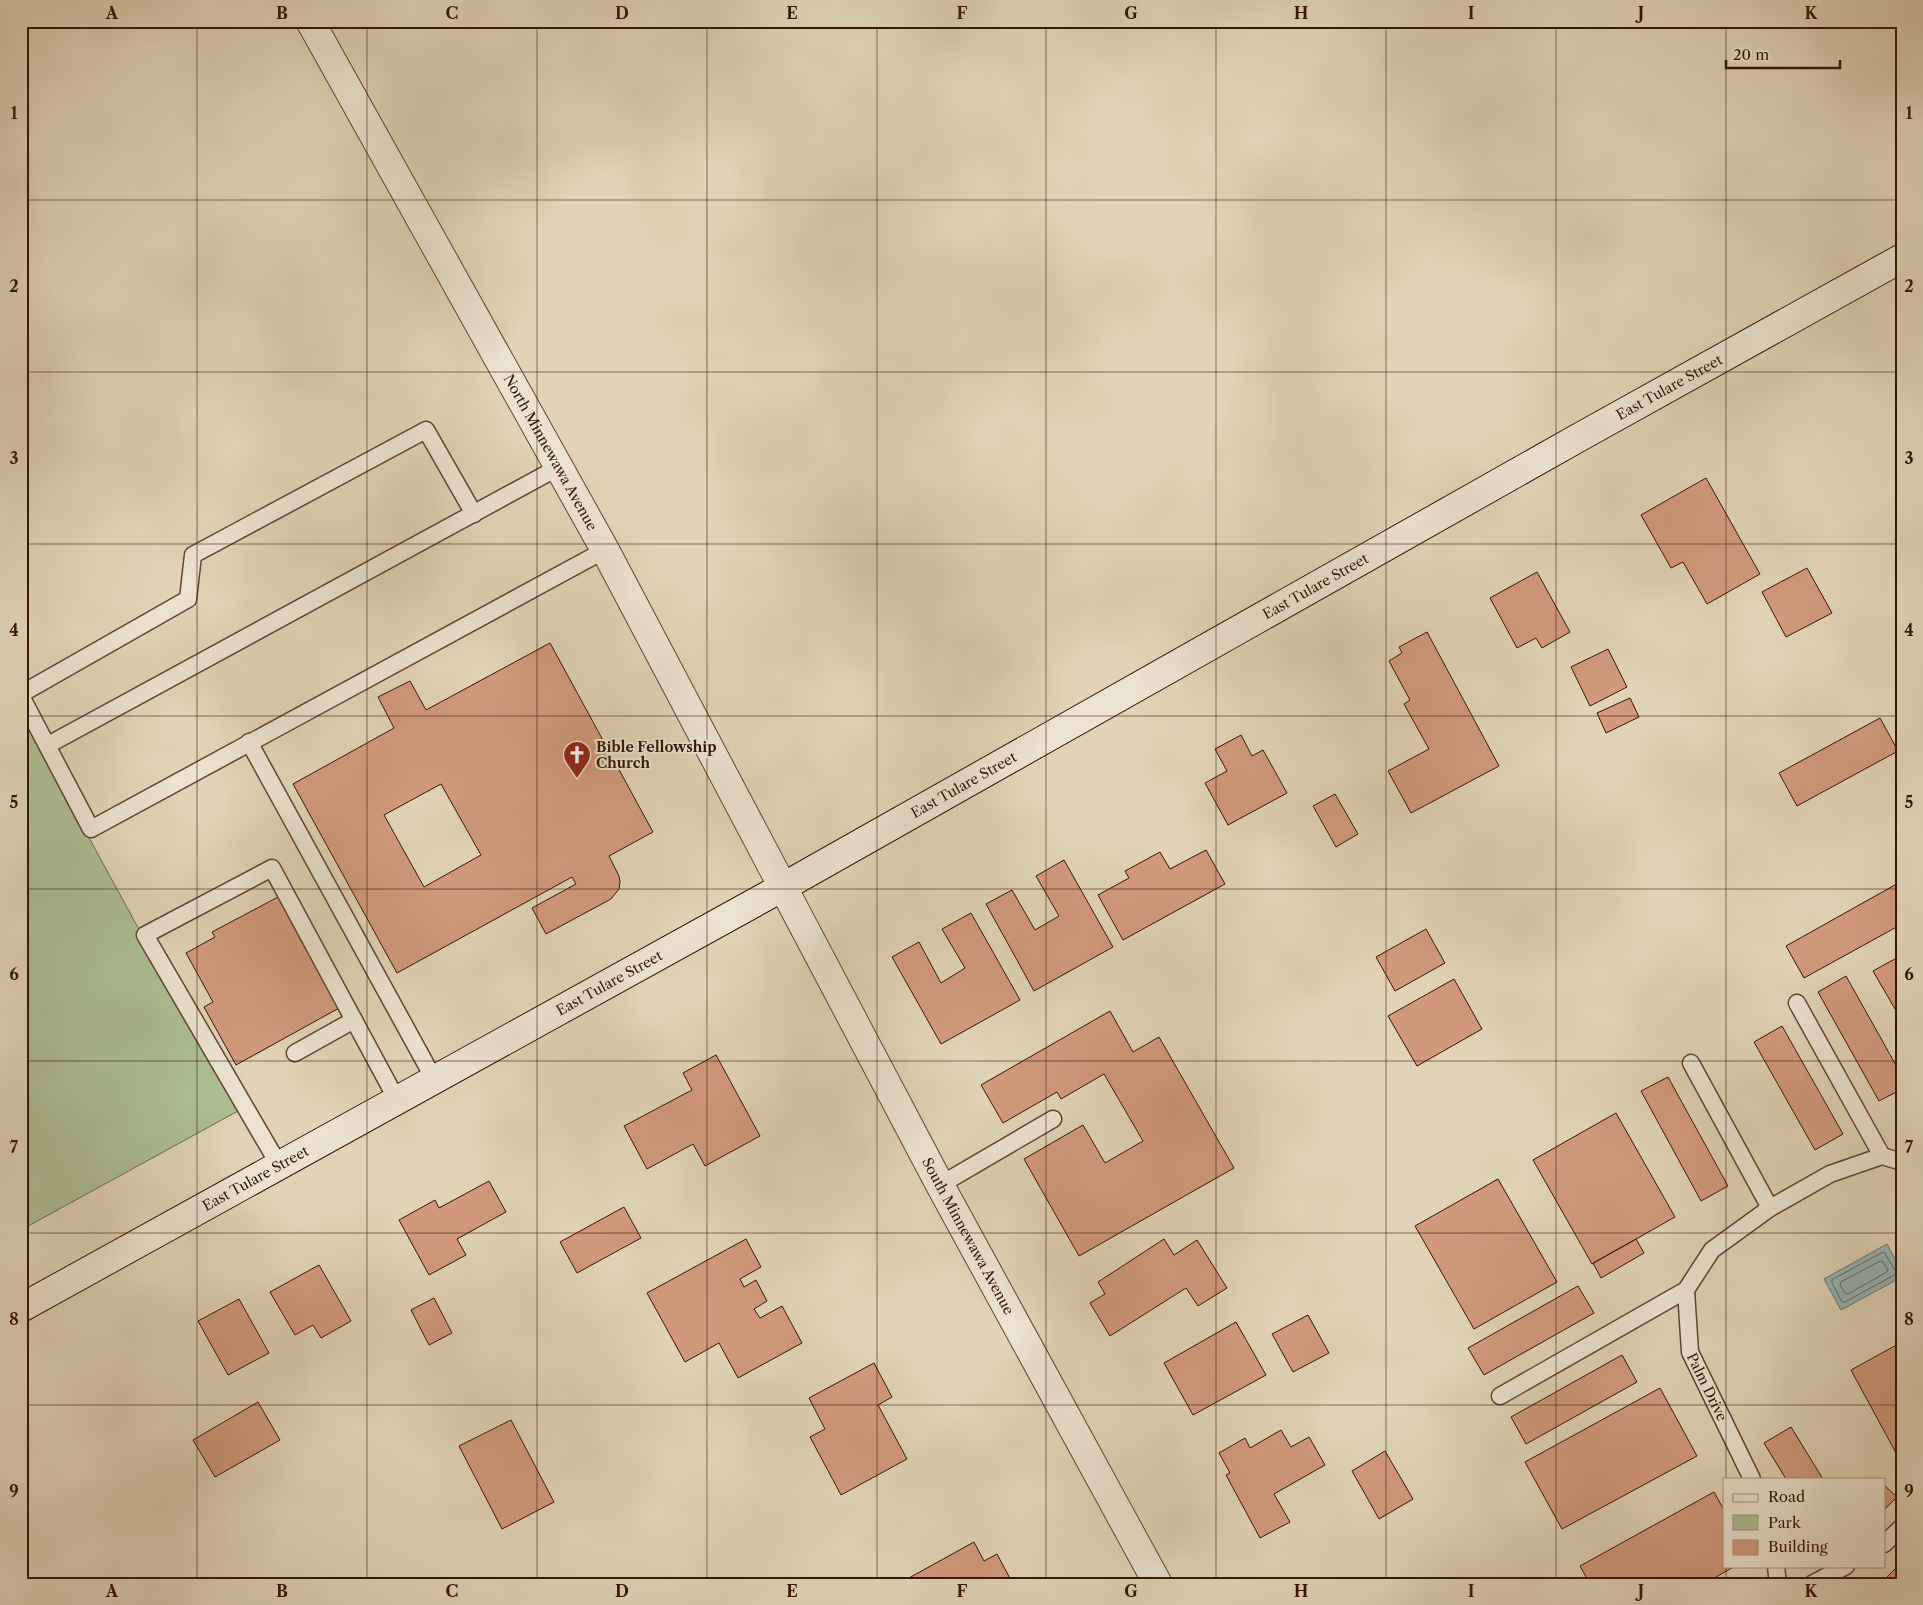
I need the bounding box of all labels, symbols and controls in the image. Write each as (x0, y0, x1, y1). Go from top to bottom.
text: A (105, 3, 119, 23)
text: B (276, 3, 288, 23)
text: C (446, 3, 458, 23)
text: D (615, 3, 629, 23)
text: E (786, 3, 798, 23)
text: F (957, 3, 968, 23)
text: G (1124, 3, 1138, 23)
text: H (1294, 3, 1308, 23)
text: I (1468, 3, 1475, 23)
text: J (1635, 3, 1644, 23)
text: K (1805, 3, 1819, 23)
scale bar (1726, 38, 1839, 70)
text: 20 m (1733, 45, 1769, 64)
text: 1 (10, 103, 18, 123)
text: 1 (1905, 103, 1913, 123)
text: 2 (9, 276, 19, 296)
text: 2 (1904, 276, 1914, 296)
street label: East Tulare Street (1613, 351, 1726, 424)
street label: North Minnewawa Avenue (500, 371, 601, 534)
text: 3 (9, 448, 19, 468)
text: 3 (1904, 448, 1914, 468)
street label: East Tulare Street (1259, 549, 1371, 623)
text: 4 (9, 620, 19, 640)
text: 4 (1904, 620, 1914, 640)
place label: Bible Fellowship Church (596, 738, 717, 772)
church icon: Bible Fellowship Church (562, 740, 592, 779)
street label: East Tulare Street (908, 748, 1020, 822)
text: 5 (10, 792, 19, 812)
text: 5 (1905, 792, 1914, 812)
street label: East Tulare Street (553, 946, 665, 1020)
text: 6 (9, 964, 19, 984)
text: 6 (1904, 964, 1914, 984)
text: 7 (10, 1137, 19, 1157)
text: 7 (1905, 1137, 1914, 1157)
street label: East Tulare Street (199, 1142, 312, 1215)
street label: South Minnewawa Avenue (918, 1154, 1018, 1318)
text: 8 (9, 1309, 19, 1329)
text: 8 (1904, 1309, 1914, 1329)
street label: Palm Drive (1683, 1350, 1731, 1424)
legend (1723, 1478, 1886, 1568)
text: 9 (9, 1481, 19, 1501)
text: 9 (1904, 1481, 1914, 1501)
text: Road (1768, 1487, 1805, 1506)
text: Park (1768, 1513, 1802, 1532)
text: Building (1768, 1537, 1828, 1556)
text: A (105, 1581, 119, 1601)
text: B (276, 1581, 288, 1601)
text: C (446, 1581, 458, 1601)
text: D (615, 1581, 629, 1601)
text: E (786, 1581, 798, 1601)
text: F (957, 1581, 968, 1601)
text: G (1124, 1581, 1138, 1601)
text: H (1294, 1581, 1308, 1601)
text: I (1468, 1581, 1475, 1601)
text: J (1635, 1581, 1644, 1601)
text: K (1805, 1581, 1819, 1601)

